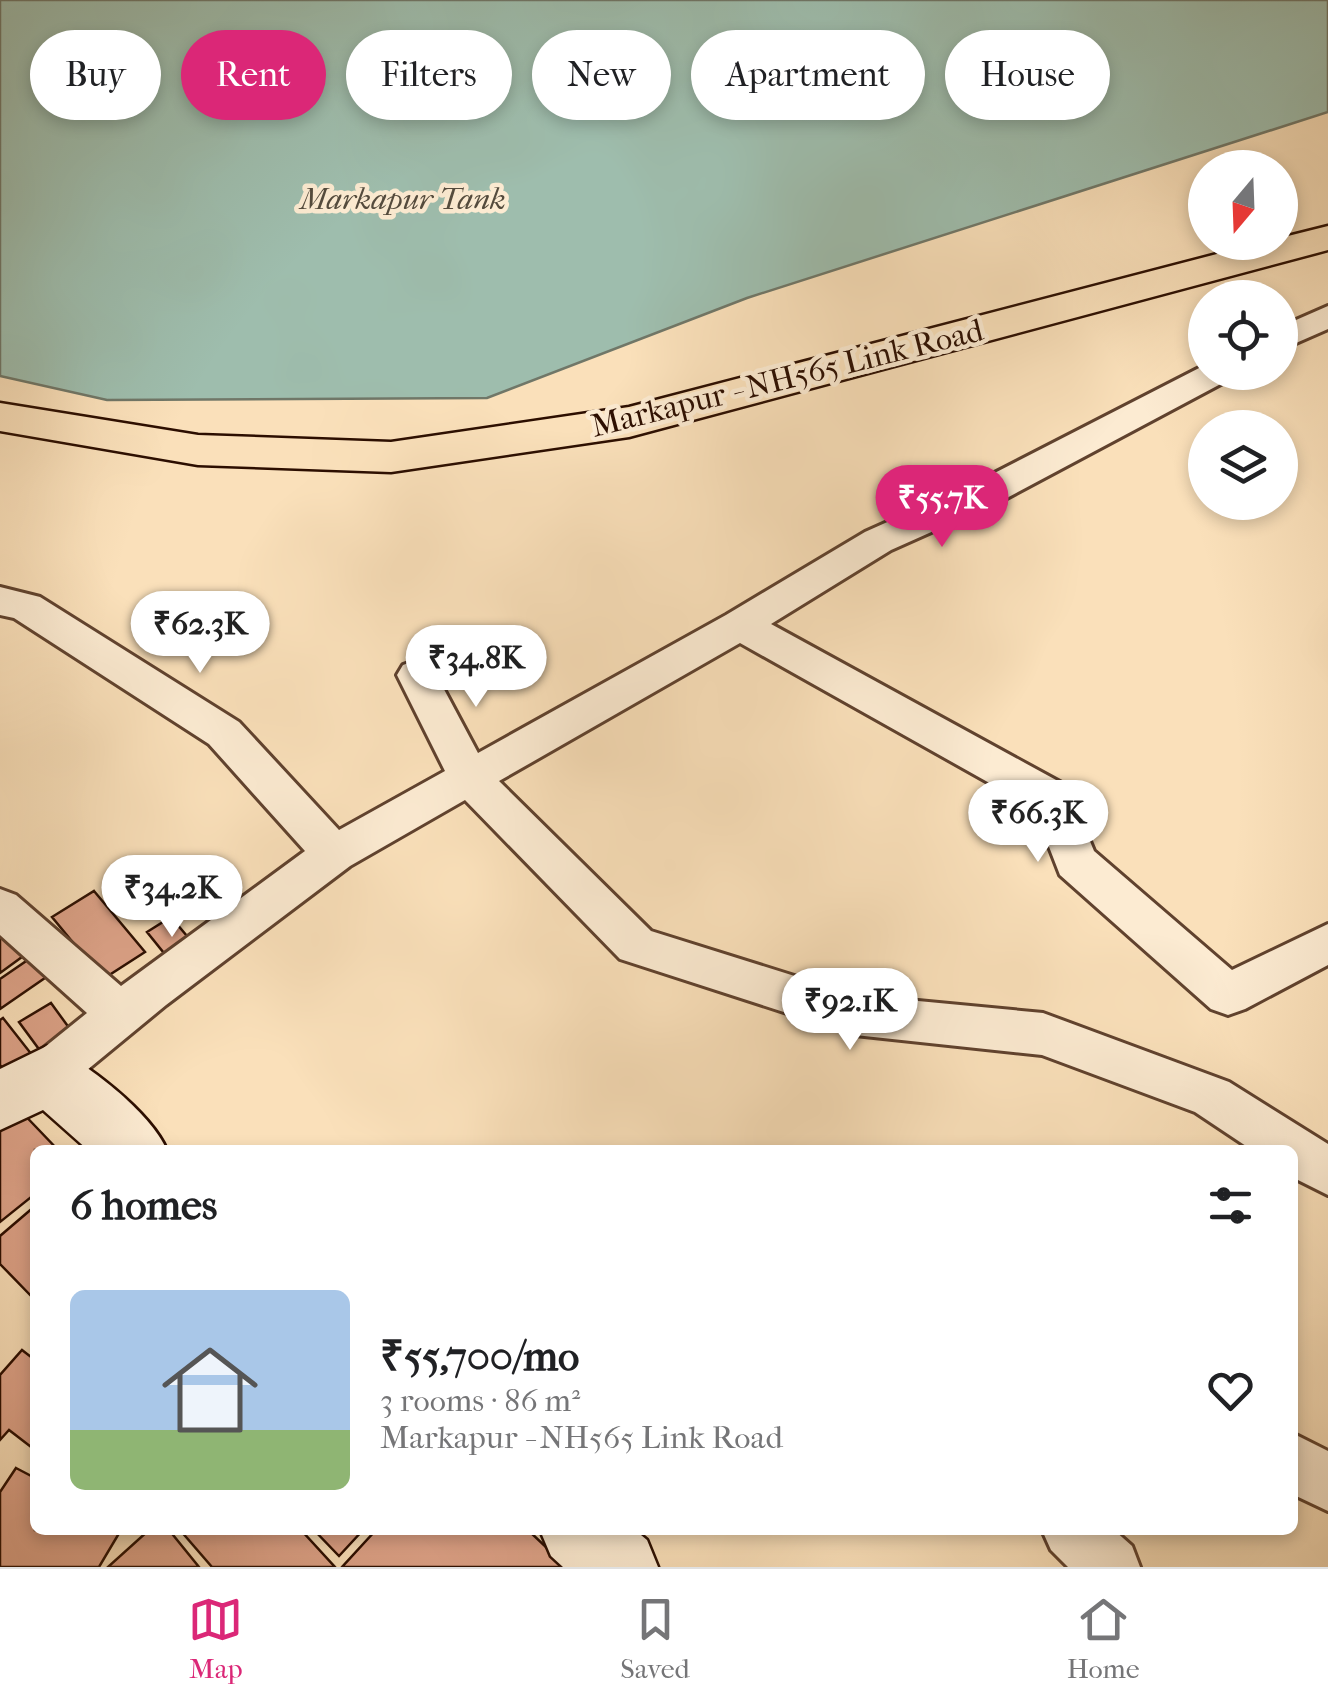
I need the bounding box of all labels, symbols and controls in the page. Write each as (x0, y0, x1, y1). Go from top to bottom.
chip: Buy (30, 30, 161, 120)
chip: Rent (181, 30, 326, 120)
chip: Filters (346, 30, 512, 120)
chip: New (532, 30, 671, 120)
chip: Apartment (691, 30, 925, 120)
chip: House (945, 30, 1110, 120)
north arrow (1188, 150, 1298, 260)
map controls (1188, 150, 1298, 520)
water label: Markapur Tank (298, 182, 506, 217)
button: locate (1188, 280, 1298, 390)
street label: Markapur - NH565 Link Road (587, 311, 987, 445)
button: layers (1188, 410, 1298, 520)
pin: ₹55.7K (861, 465, 1023, 550)
text: ₹55.7K (898, 479, 986, 516)
pin: ₹62.3K (119, 591, 281, 676)
text: ₹62.3K (153, 605, 247, 642)
pin: ₹34.8K (395, 625, 557, 710)
text: ₹34.8K (428, 639, 524, 676)
pin: ₹66.3K (957, 780, 1119, 865)
text: ₹66.3K (990, 794, 1086, 831)
pin: ₹34.2K (91, 855, 253, 940)
text: ₹34.2K (123, 869, 221, 906)
pin: ₹92.1K (769, 968, 931, 1053)
text: ₹92.1K (804, 982, 896, 1019)
icon: filters (1203, 1178, 1258, 1233)
text: 6 homes (70, 1181, 217, 1230)
icon: home (150, 1330, 270, 1450)
text: ₹55,700/mo (380, 1332, 579, 1381)
icon: heart (1203, 1363, 1258, 1418)
text: 3 rooms · 86 m² (380, 1382, 580, 1419)
text: Markapur - NH565 Link Road (380, 1419, 783, 1456)
tab: Map (188, 1592, 243, 1685)
tab: Saved (620, 1592, 690, 1685)
tab: Home (1067, 1592, 1140, 1685)

